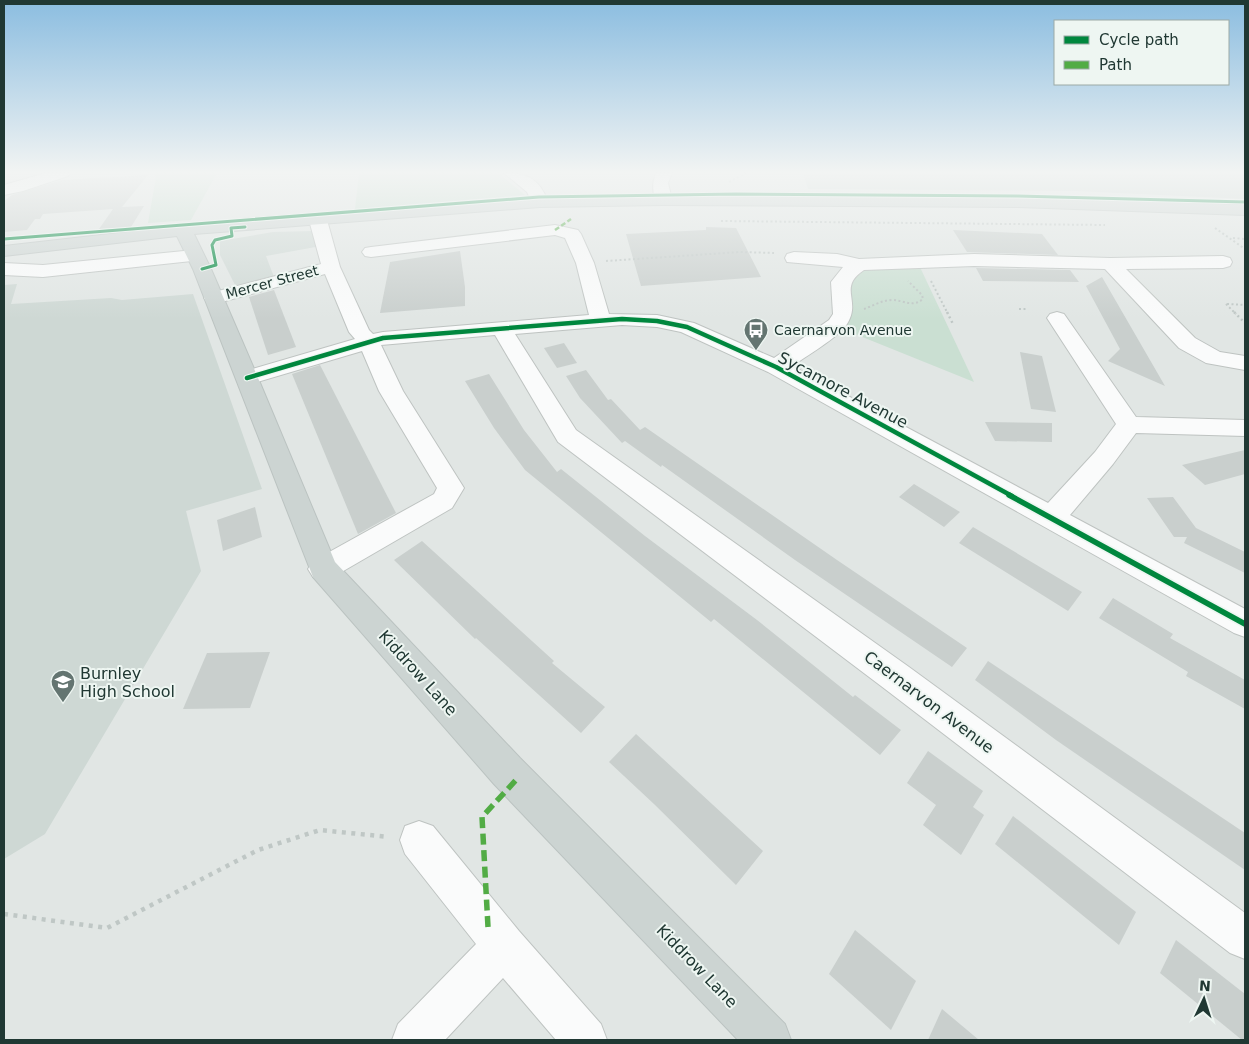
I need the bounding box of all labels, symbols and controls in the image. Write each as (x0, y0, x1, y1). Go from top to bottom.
legend (1054, 20, 1229, 85)
text: Cycle path (1099, 31, 1179, 49)
text: Path (1099, 56, 1132, 74)
street label: Mercer Street (224, 262, 321, 302)
bus stop icon: Caernarvon Avenue (743, 317, 769, 351)
place label: Caernarvon Avenue (774, 322, 912, 338)
street label: Sycamore Avenue (775, 348, 911, 432)
street label: Kiddrow Lane (375, 626, 461, 720)
street label: Caernarvon Avenue (860, 647, 998, 757)
place label: Burnley High School (80, 664, 175, 701)
school or university icon: Burnley High School (50, 669, 76, 703)
street label: Kiddrow Lane (653, 921, 741, 1011)
north arrow (1179, 974, 1229, 1024)
text: N (1199, 978, 1211, 994)

